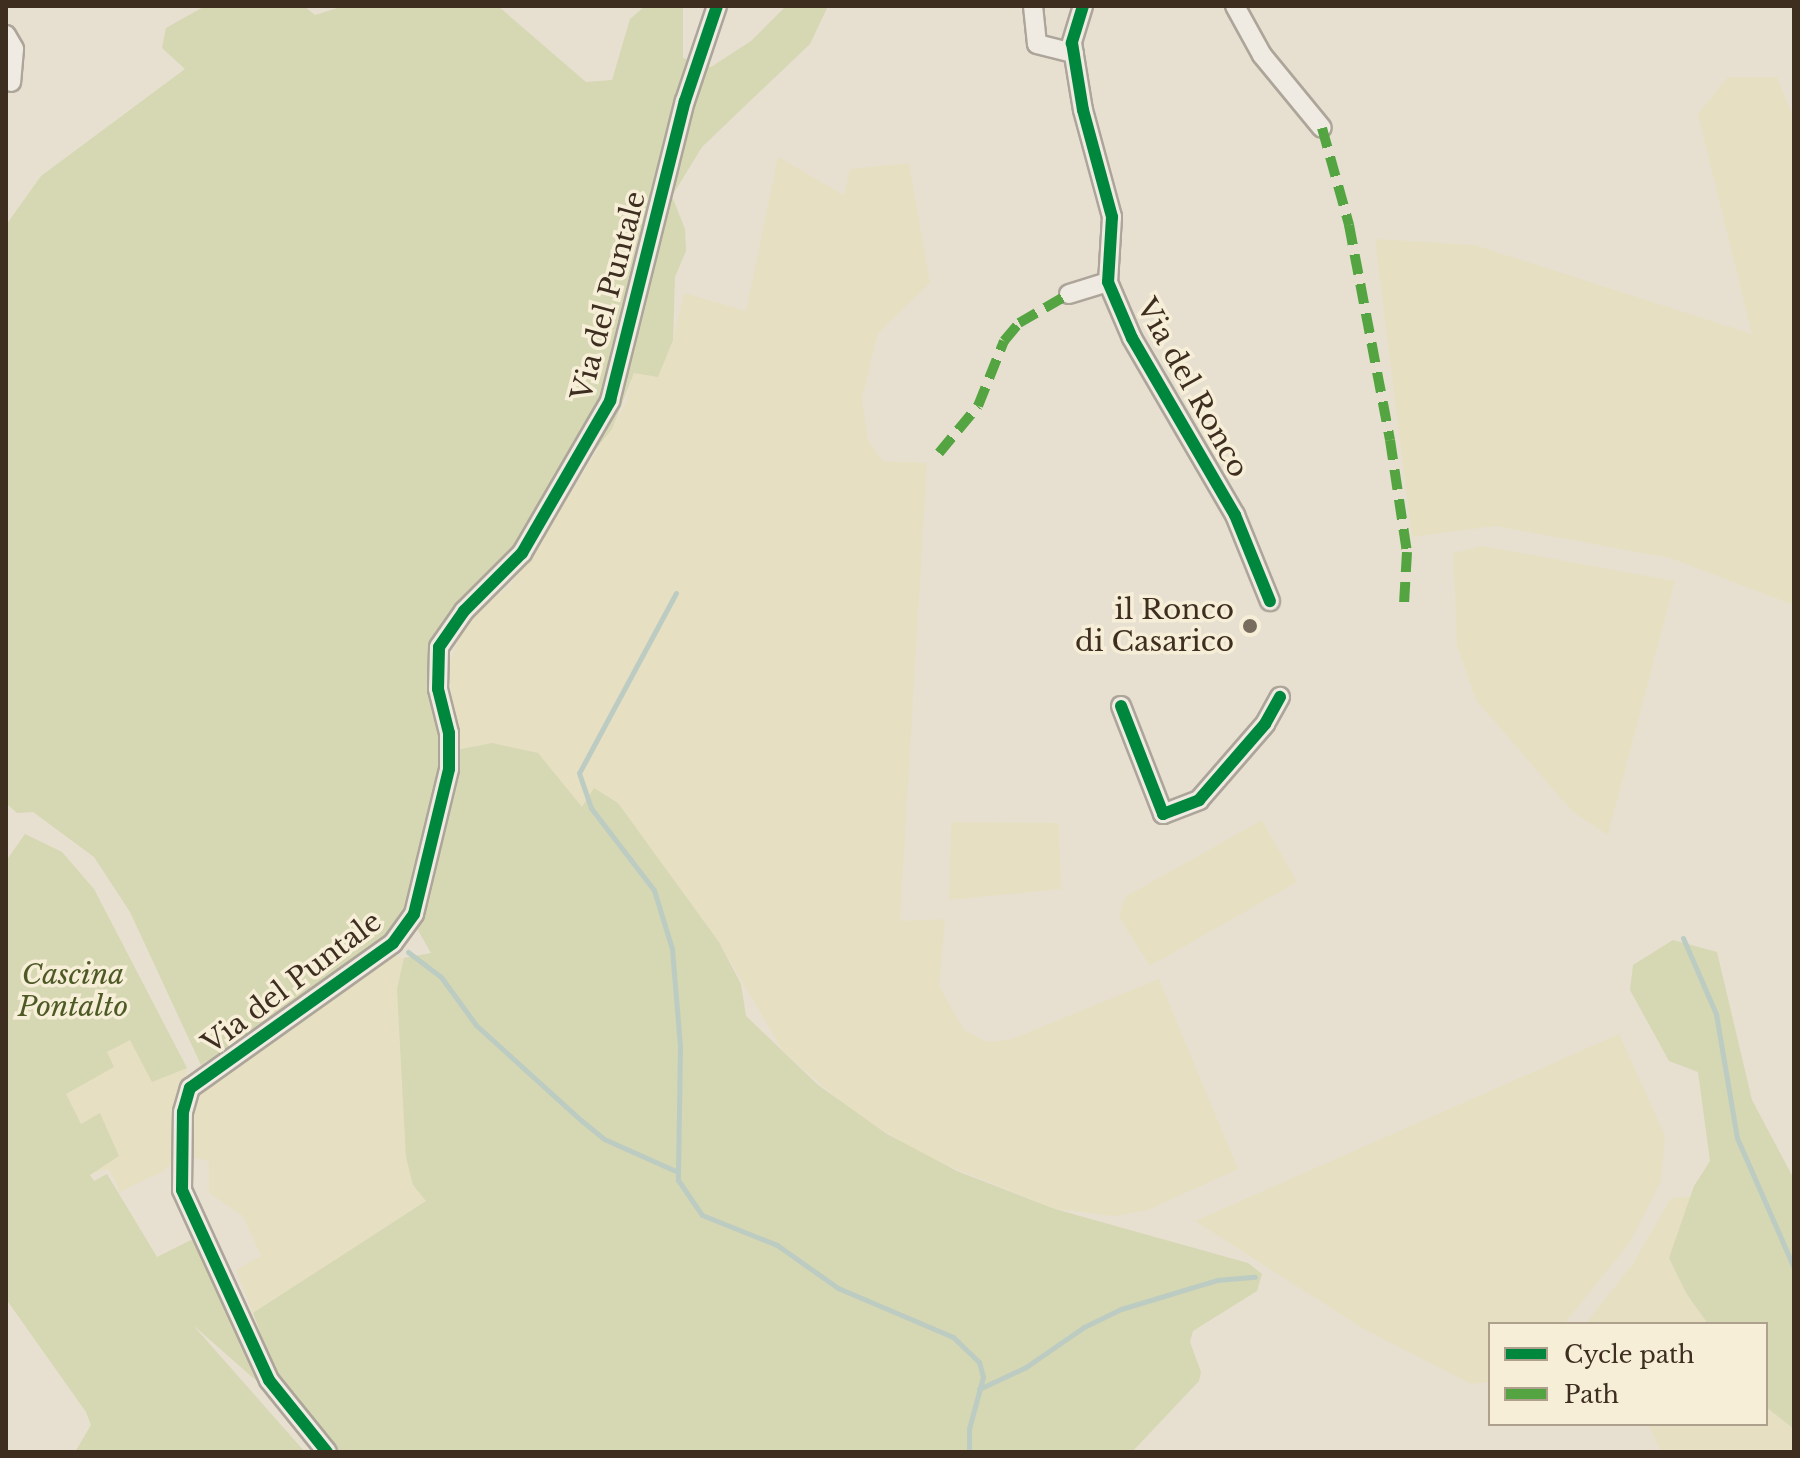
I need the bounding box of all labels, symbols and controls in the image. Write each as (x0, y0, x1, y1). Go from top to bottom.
street label: Via del Puntale (565, 188, 653, 404)
street label: Via del Ronco (1129, 293, 1255, 483)
place label: il Ronco di Casarico (1075, 593, 1234, 659)
marker: il Ronco di Casarico (1241, 617, 1259, 635)
street label: Via del Puntale (196, 905, 388, 1061)
park label: Cascina Pontalto (18, 958, 128, 1024)
legend (1488, 1322, 1768, 1426)
text: Cycle path (1564, 1340, 1695, 1369)
text: Path (1564, 1380, 1619, 1409)

